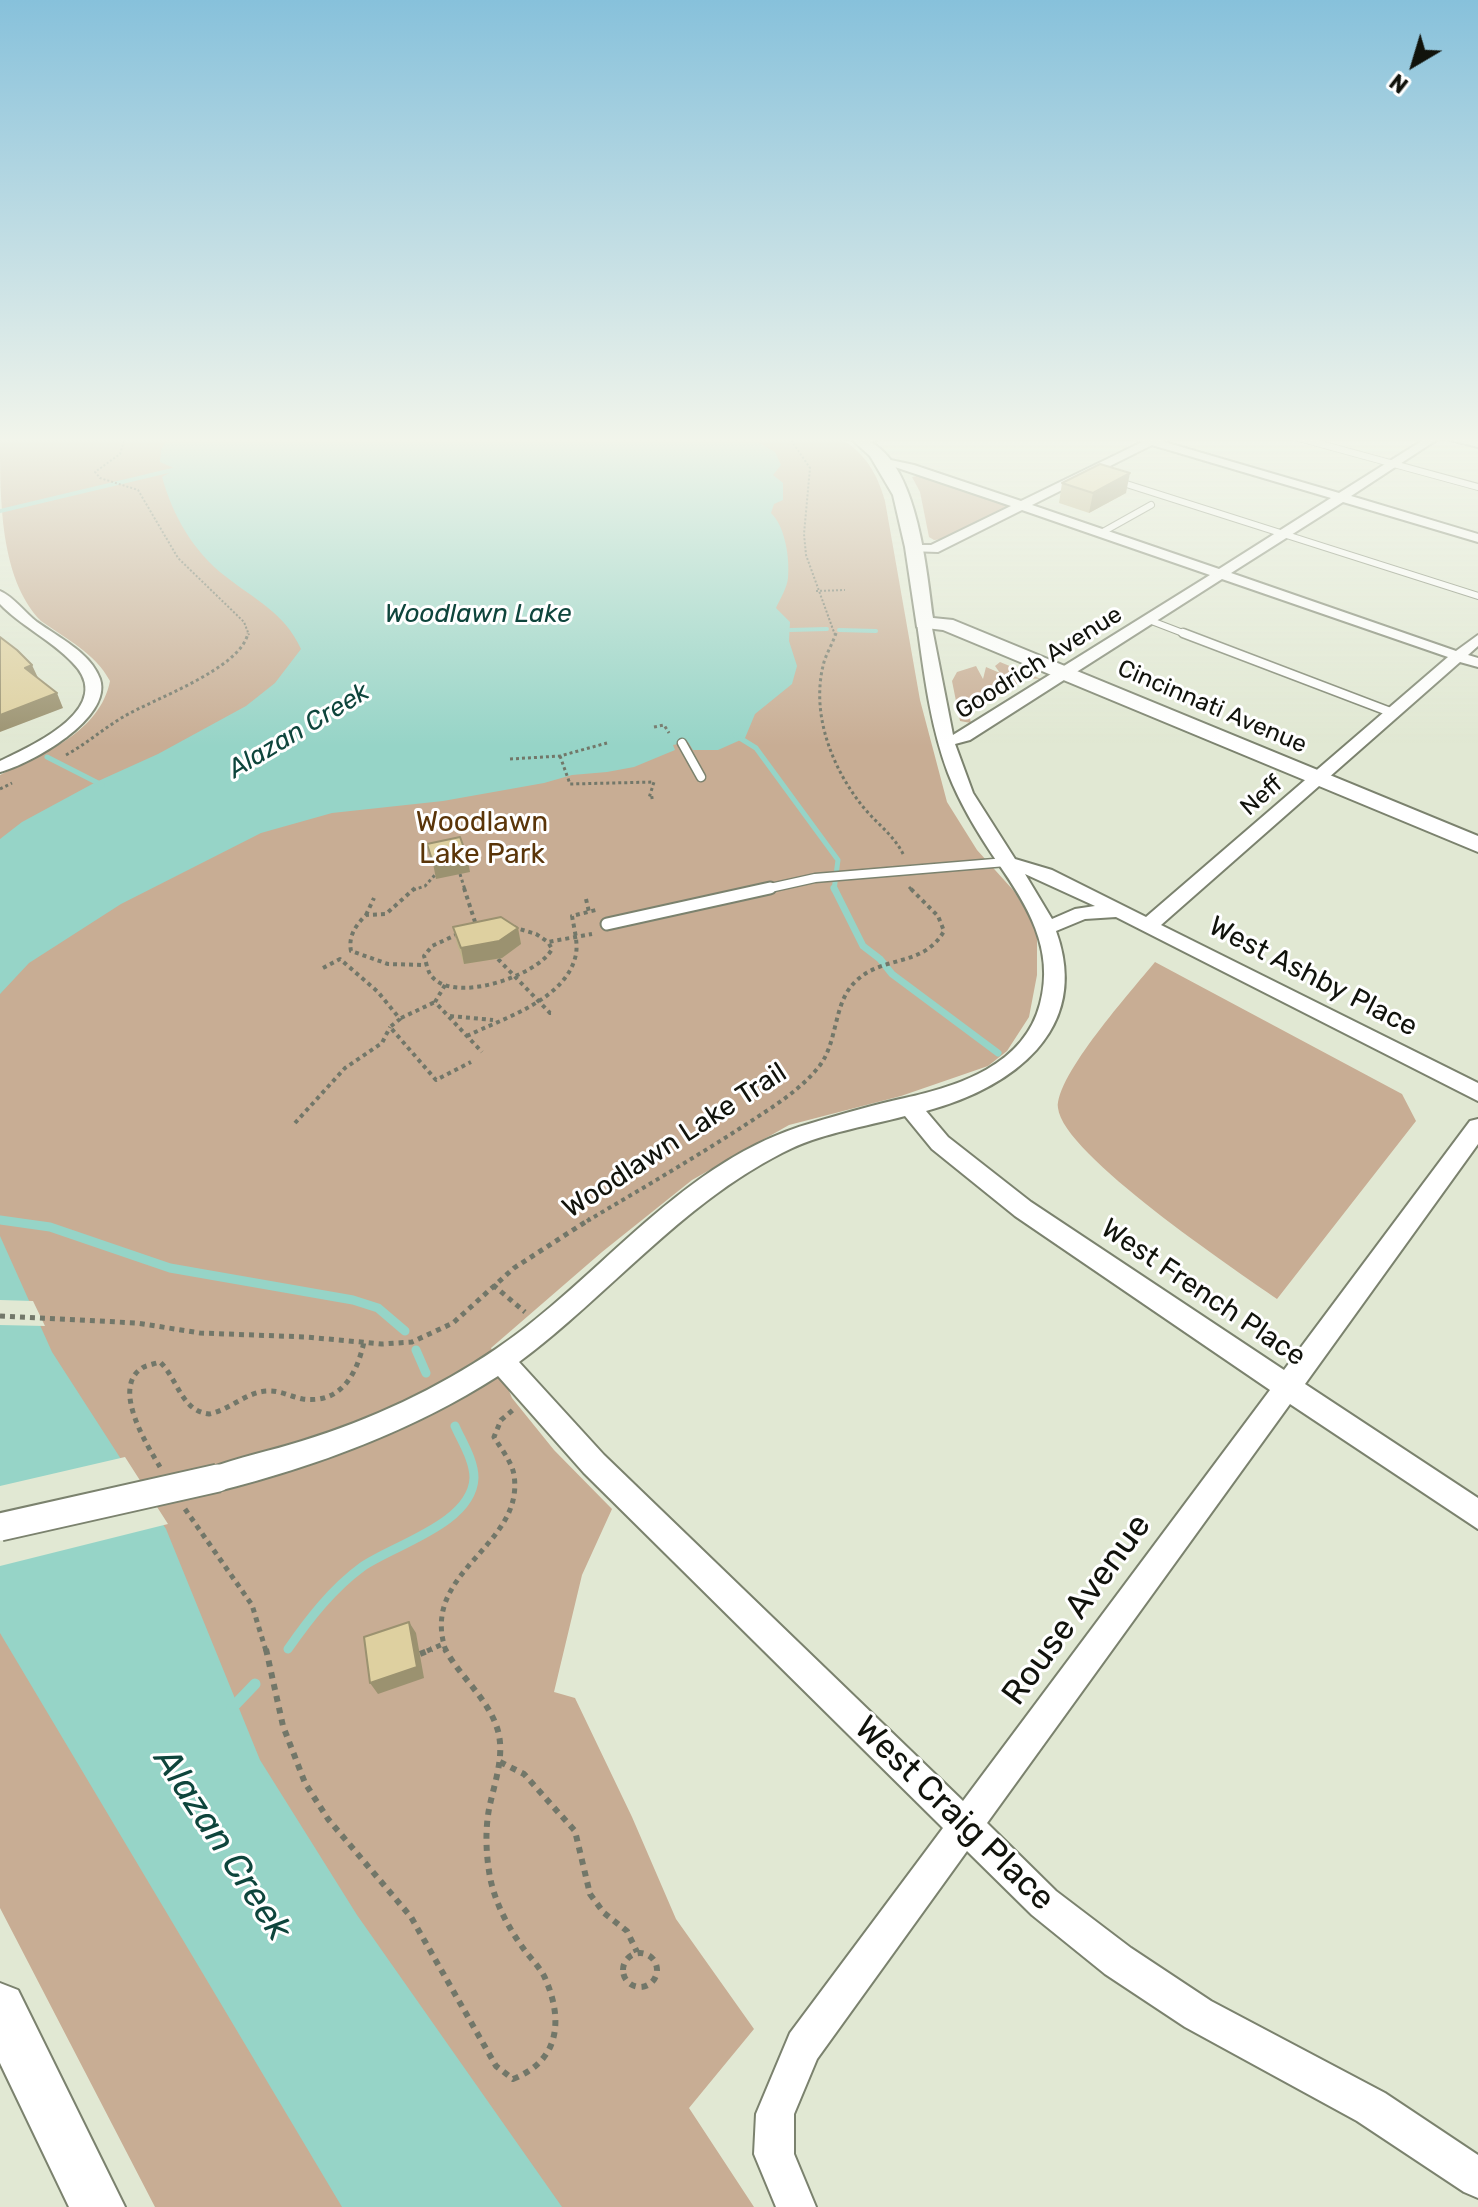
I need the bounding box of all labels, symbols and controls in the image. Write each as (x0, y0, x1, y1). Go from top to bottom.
north arrow (1374, 24, 1454, 104)
text: N (1384, 68, 1413, 99)
water label: Woodlawn Lake (384, 598, 572, 630)
street label: Goodrich Avenue (950, 600, 1128, 726)
street label: Cincinnati Avenue (1113, 654, 1311, 760)
water label: Alazan Creek (223, 677, 375, 785)
street label: Neff (1235, 770, 1289, 822)
park label: Woodlawn Lake Park (416, 806, 548, 872)
street label: West Ashby Place (1203, 910, 1423, 1044)
street label: Woodlawn Lake Trail (557, 1056, 793, 1226)
street label: West French Place (1094, 1212, 1312, 1374)
street label: Rouse Avenue (994, 1507, 1160, 1713)
street label: West Craig Place (846, 1708, 1062, 1920)
water label: Alazan Creek (144, 1741, 300, 1949)

